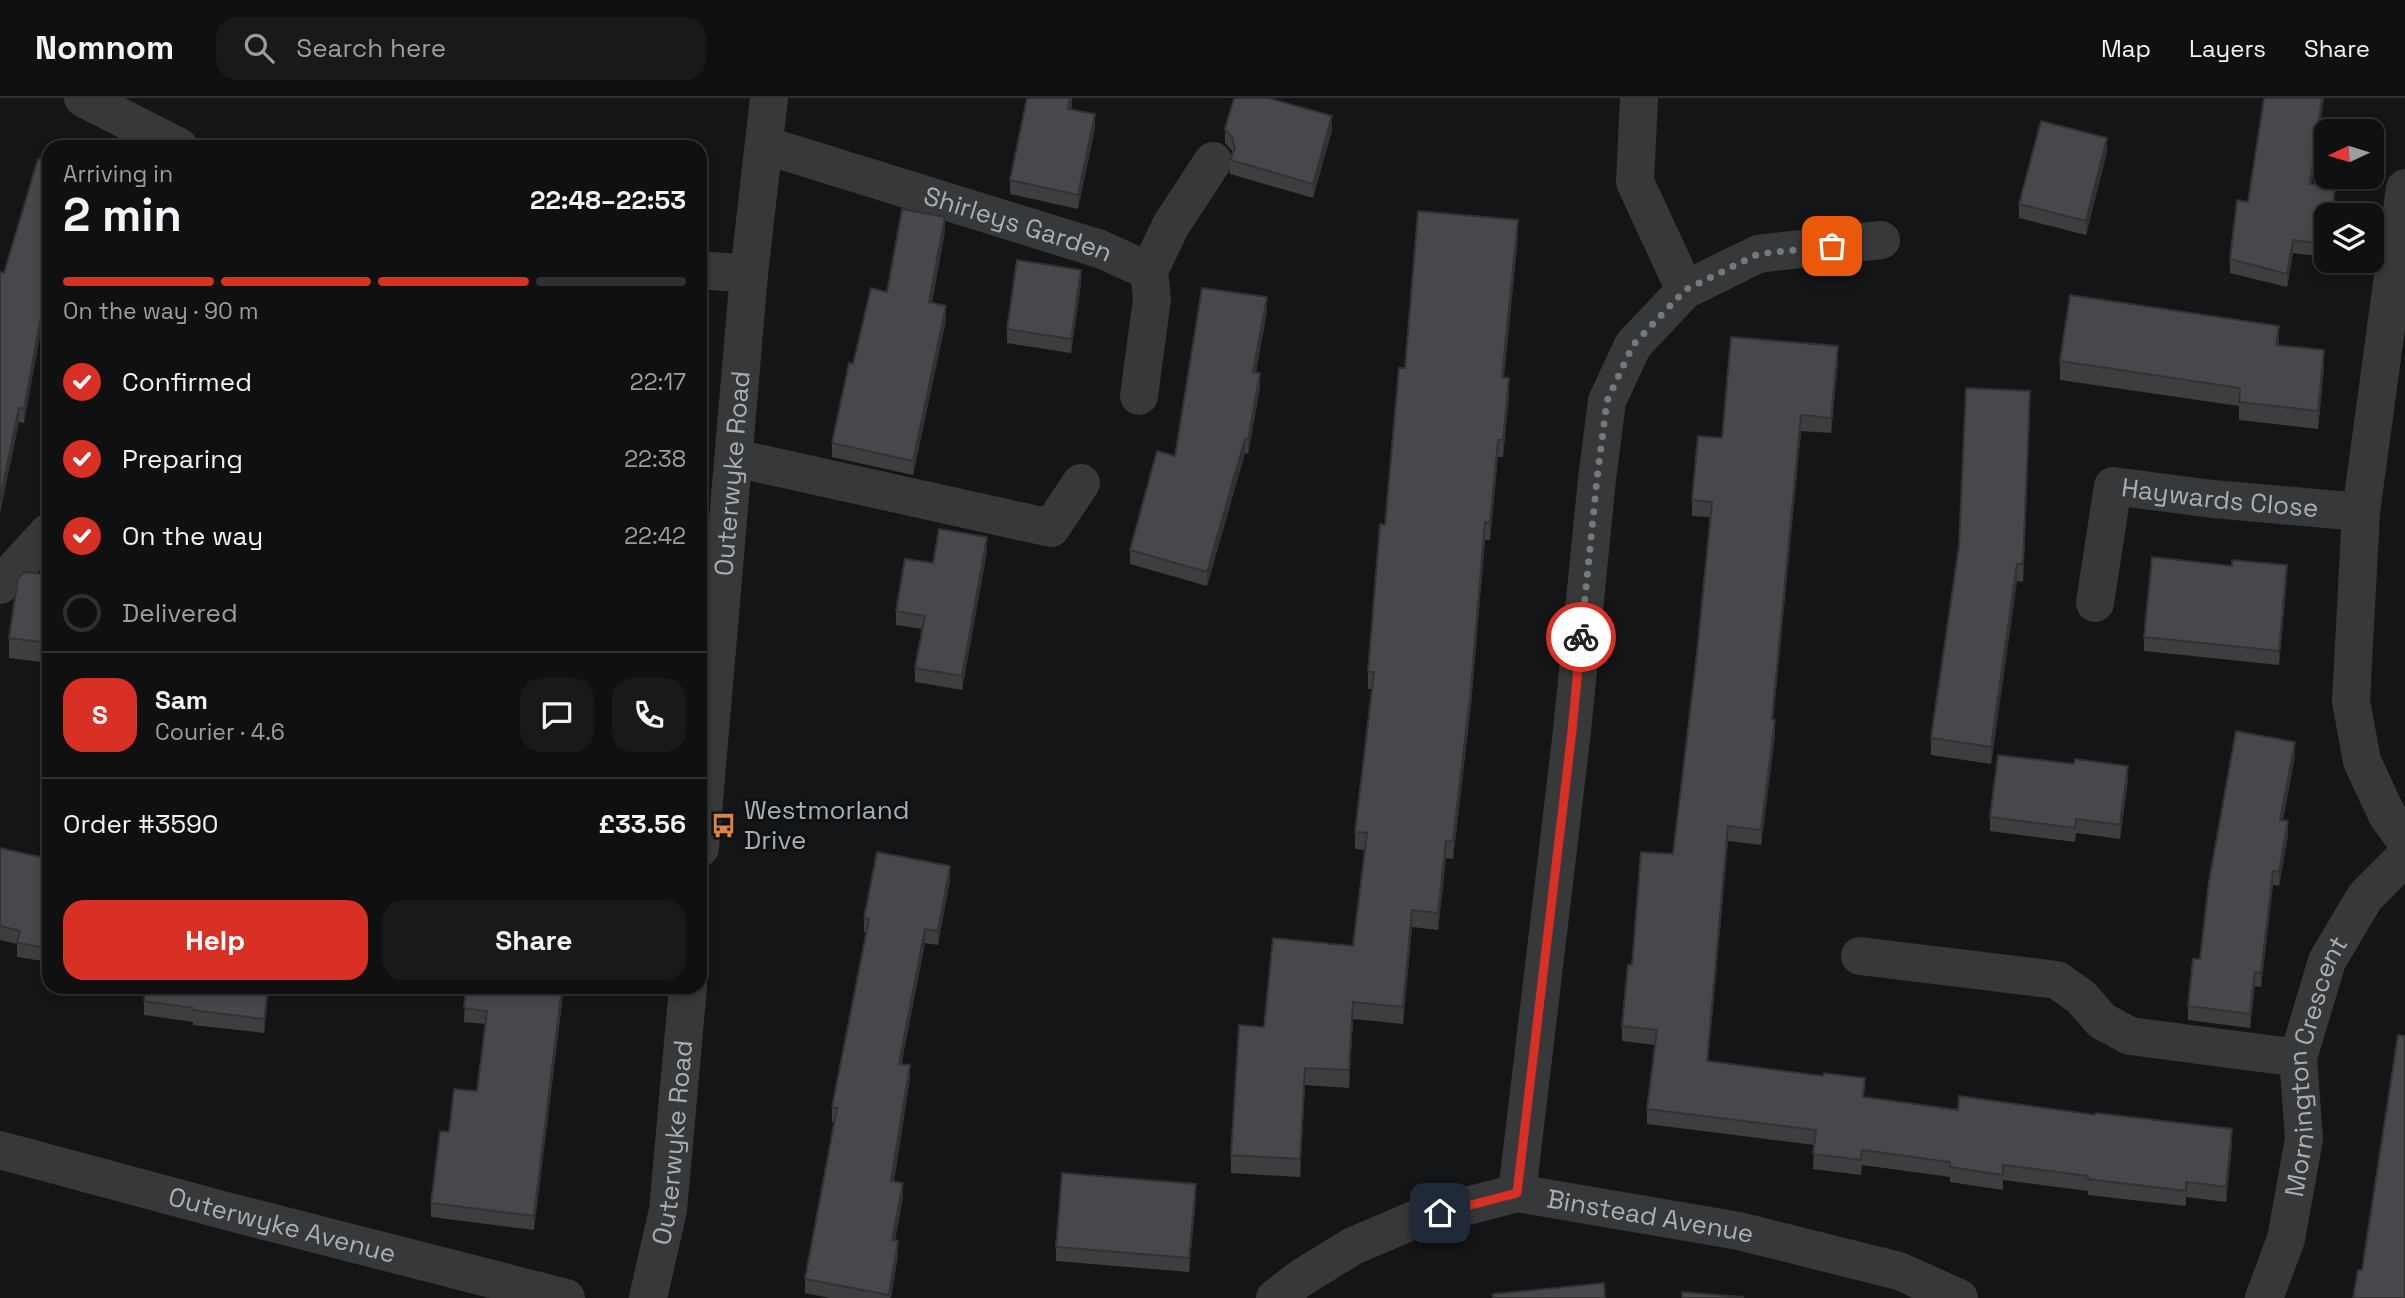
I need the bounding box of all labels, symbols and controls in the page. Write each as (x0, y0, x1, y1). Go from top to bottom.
search box (216, 17, 706, 80)
text: Nomnom (35, 27, 174, 69)
icon: search (240, 29, 278, 67)
text: Search here (296, 31, 446, 65)
text: Map (2101, 33, 2151, 64)
text: Layers (2189, 33, 2266, 64)
text: Share (2304, 33, 2370, 64)
north arrow (2314, 119, 2384, 189)
map controls (2314, 119, 2384, 273)
text: Arriving in (63, 159, 173, 189)
street label: Shirleys Garden (920, 178, 1118, 269)
text: 22:48–22:53 (530, 183, 686, 217)
text: 2 min (63, 186, 182, 244)
button: layers (2314, 203, 2384, 273)
pin (1802, 216, 1862, 276)
icon: bag (1813, 227, 1851, 265)
text: On the way · 90 m (63, 296, 258, 326)
icon: check (63, 363, 101, 401)
text: Confirmed (122, 365, 252, 399)
text: 22:17 (630, 367, 686, 397)
street label: Outerwyke Road (706, 369, 758, 577)
icon: check (63, 440, 101, 478)
text: Preparing (122, 442, 243, 476)
text: 22:38 (624, 444, 686, 474)
street label: Haywards Close (2119, 470, 2320, 525)
icon: check (63, 517, 101, 555)
text: On the way (122, 519, 263, 553)
text: 22:42 (624, 521, 686, 551)
text: Delivered (122, 596, 238, 630)
courier (1546, 602, 1616, 672)
icon: bike (1562, 618, 1600, 656)
button: chat (520, 678, 594, 752)
button: phone (612, 678, 686, 752)
text: Sam (155, 683, 208, 717)
text: S (92, 698, 108, 732)
text: Courier · 4.6 (155, 717, 285, 747)
place label: Westmorland Drive (744, 793, 909, 857)
text: Order #3590 (63, 807, 219, 841)
text: £33.56 (598, 807, 686, 841)
bus stop icon: Westmorland Drive (710, 811, 738, 839)
button: Help (63, 900, 368, 980)
button: Share (382, 900, 686, 980)
street label: Mornington Crescent (2277, 929, 2355, 1199)
street label: Outerwyke Road (644, 1038, 700, 1248)
street label: Outerwyke Avenue (165, 1179, 400, 1271)
street label: Binstead Avenue (1544, 1181, 1758, 1251)
pin (1410, 1183, 1470, 1243)
icon: home (1421, 1194, 1459, 1232)

